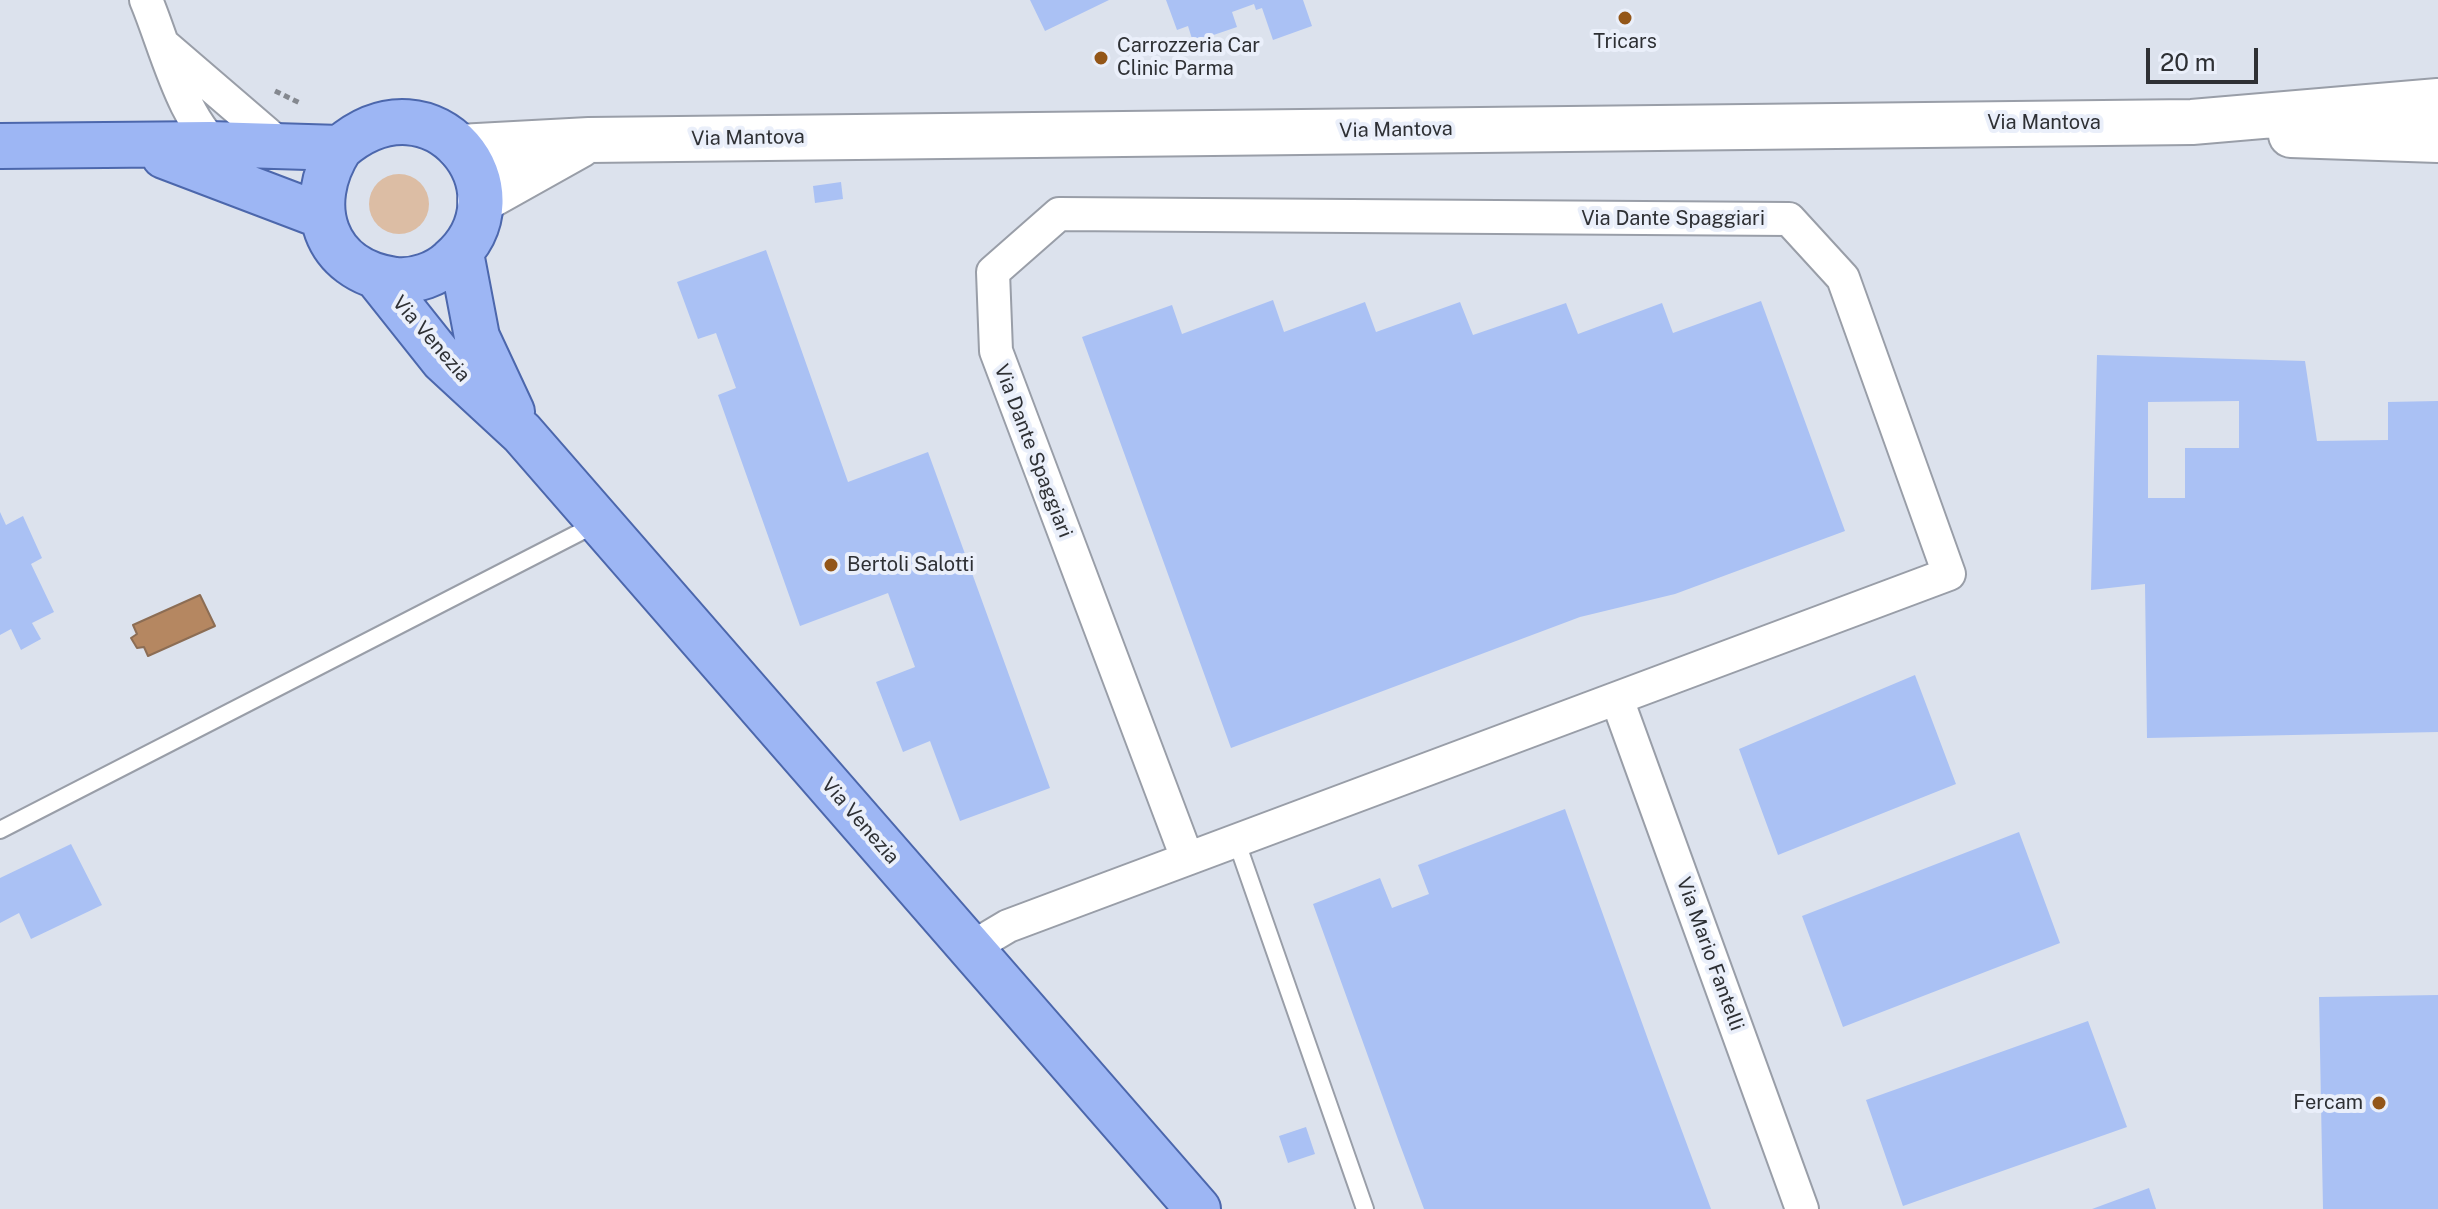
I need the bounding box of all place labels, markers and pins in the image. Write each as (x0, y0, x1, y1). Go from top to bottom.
marker: Tricars (1616, 9, 1634, 27)
place label: Tricars (1593, 30, 1657, 54)
place label: Carrozzeria Car Clinic Parma (1117, 34, 1260, 81)
marker: Carrozzeria Car Clinic Parma (1092, 49, 1110, 67)
place label: Bertoli Salotti (847, 553, 974, 577)
marker: Bertoli Salotti (822, 556, 840, 574)
place label: Fercam (2293, 1091, 2363, 1115)
marker: Fercam (2370, 1094, 2388, 1112)

